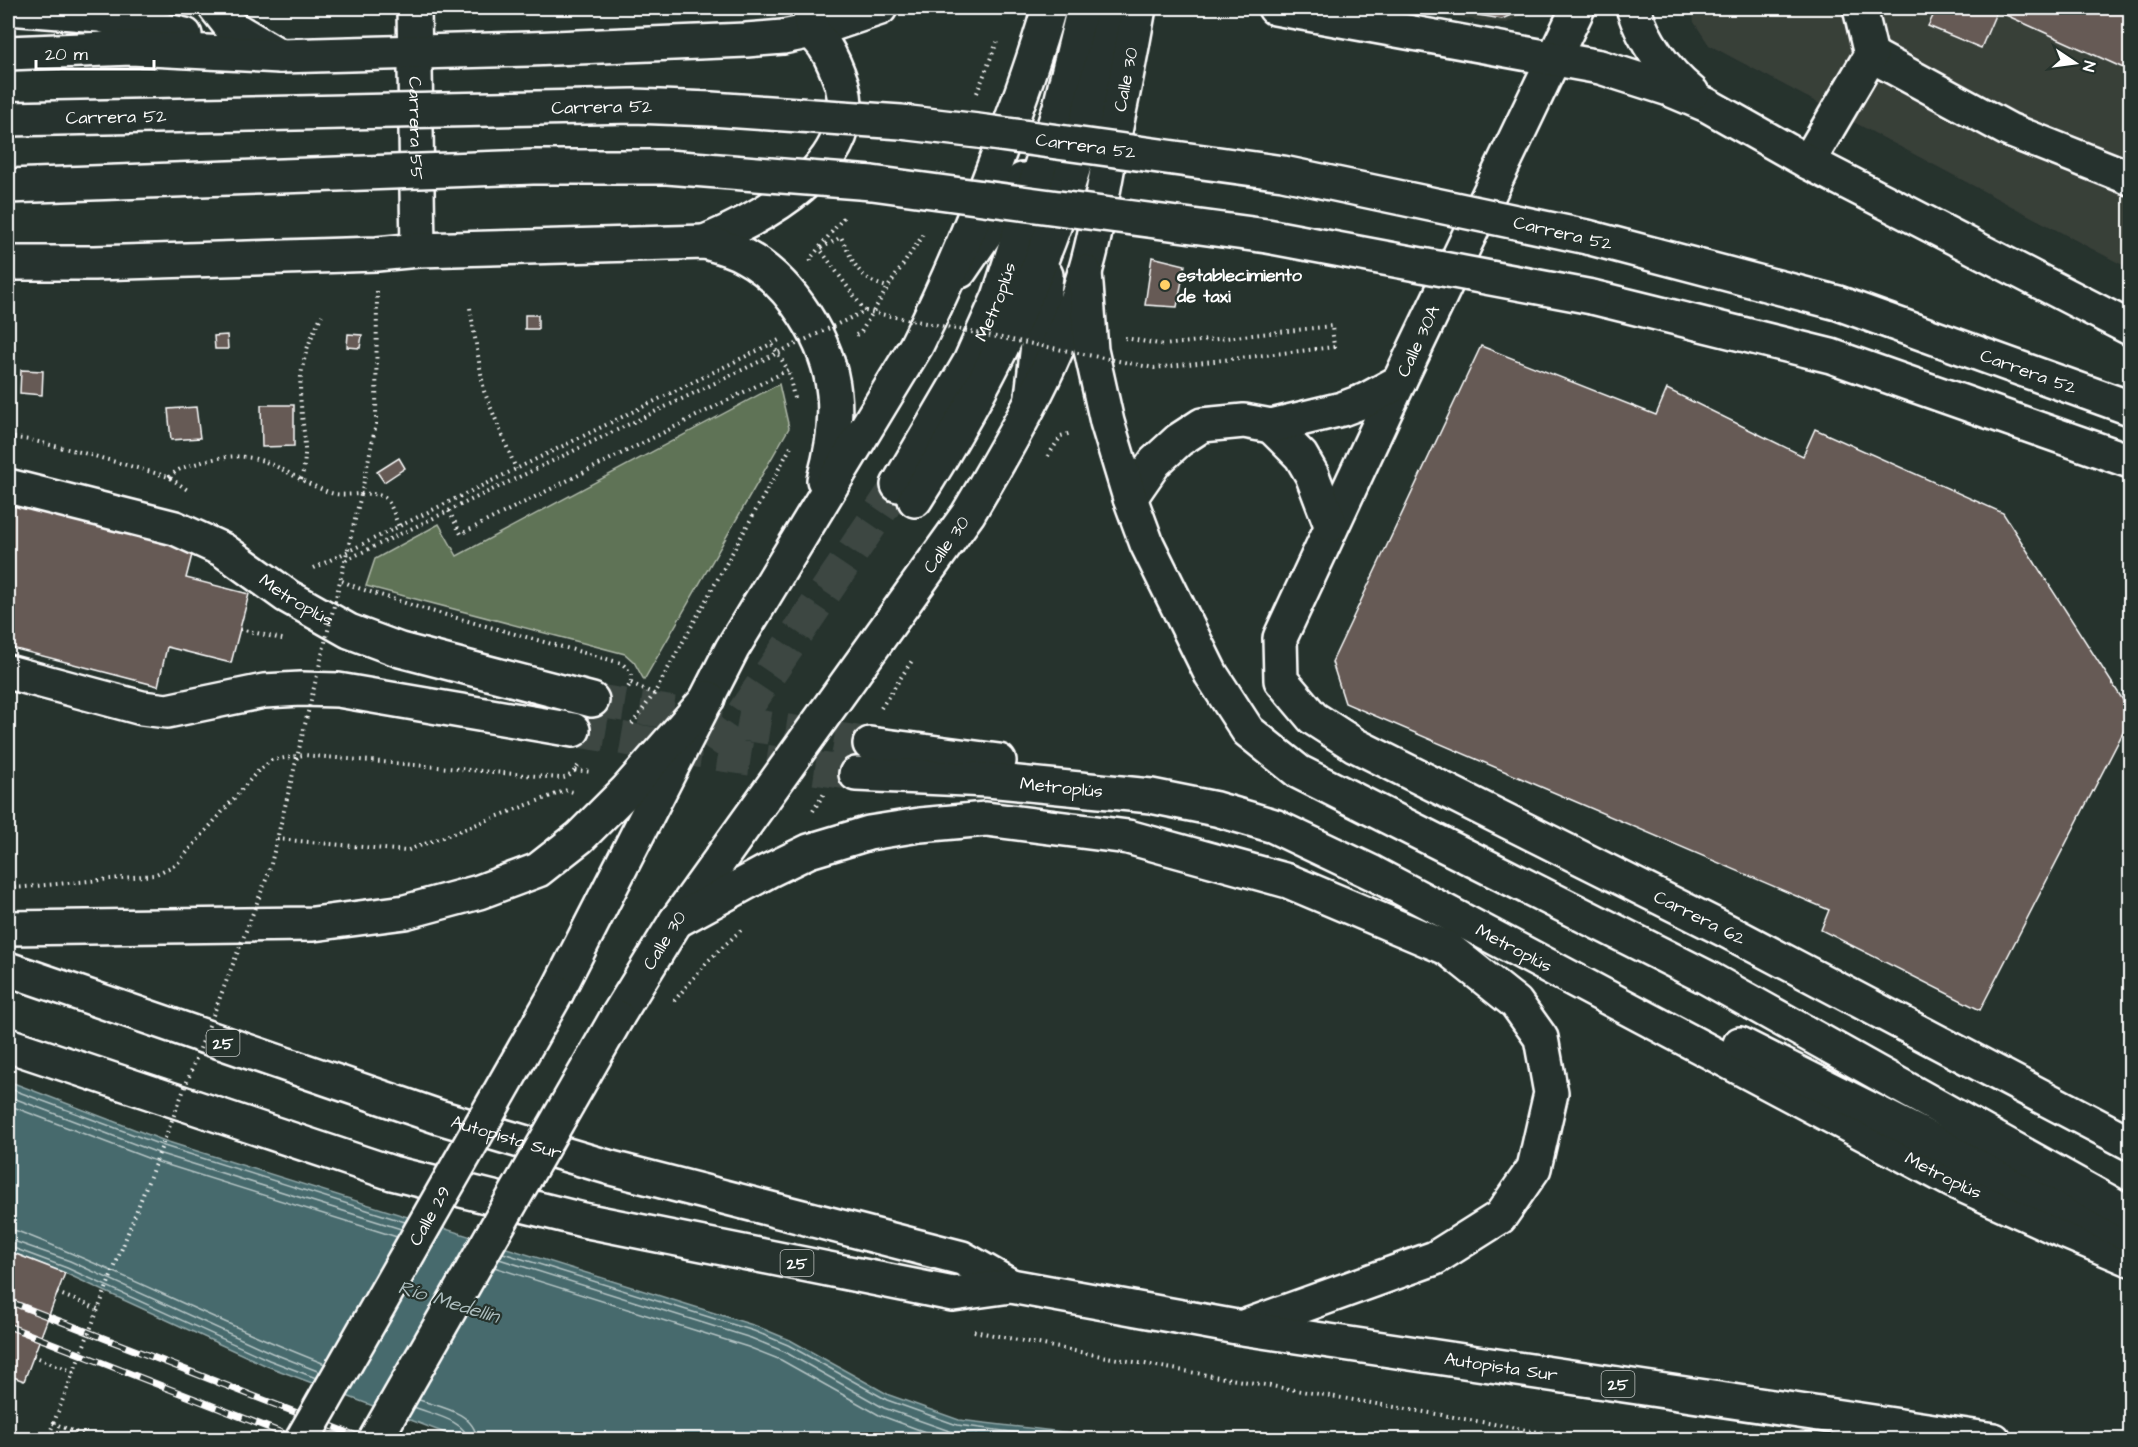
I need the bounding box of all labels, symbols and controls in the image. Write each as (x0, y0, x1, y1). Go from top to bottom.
scale bar (36, 33, 154, 71)
north arrow (2045, 33, 2105, 93)
text: 20 m (45, 42, 88, 67)
street label: Calle 30 (1108, 45, 1145, 114)
text: N (2077, 59, 2100, 74)
street label: Carrera 55 (402, 76, 429, 180)
street label: Carrera 52 (551, 94, 653, 121)
street label: Carrera 52 (65, 104, 167, 131)
street label: Carrera 52 (1034, 127, 1138, 166)
street label: Carrera 52 (1511, 210, 1616, 257)
street label: Metroplús (969, 259, 1022, 345)
place label: establecimiento de taxi (1176, 263, 1303, 309)
marker: establecimiento de taxi (1158, 278, 1172, 292)
street label: Calle 30A (1391, 301, 1446, 381)
street label: Carrera 52 (1977, 343, 2081, 401)
street label: Calle 30 (917, 511, 976, 579)
street label: Metroplús (254, 568, 338, 633)
street label: Metroplús (1019, 771, 1104, 804)
street label: Carrera 62 (1649, 884, 1750, 952)
street label: Calle 30 (637, 906, 692, 975)
street label: Metroplús (1471, 918, 1556, 979)
road number: 25 (206, 1030, 240, 1056)
street label: Autopista Sur (448, 1109, 565, 1166)
street label: Metroplús (1901, 1146, 1986, 1205)
street label: Calle 29 (403, 1182, 457, 1251)
road number: 25 (780, 1250, 814, 1276)
water label: Río Medellín (395, 1273, 505, 1331)
street label: Autopista Sur (1443, 1346, 1559, 1388)
road number: 25 (1602, 1371, 1634, 1397)

